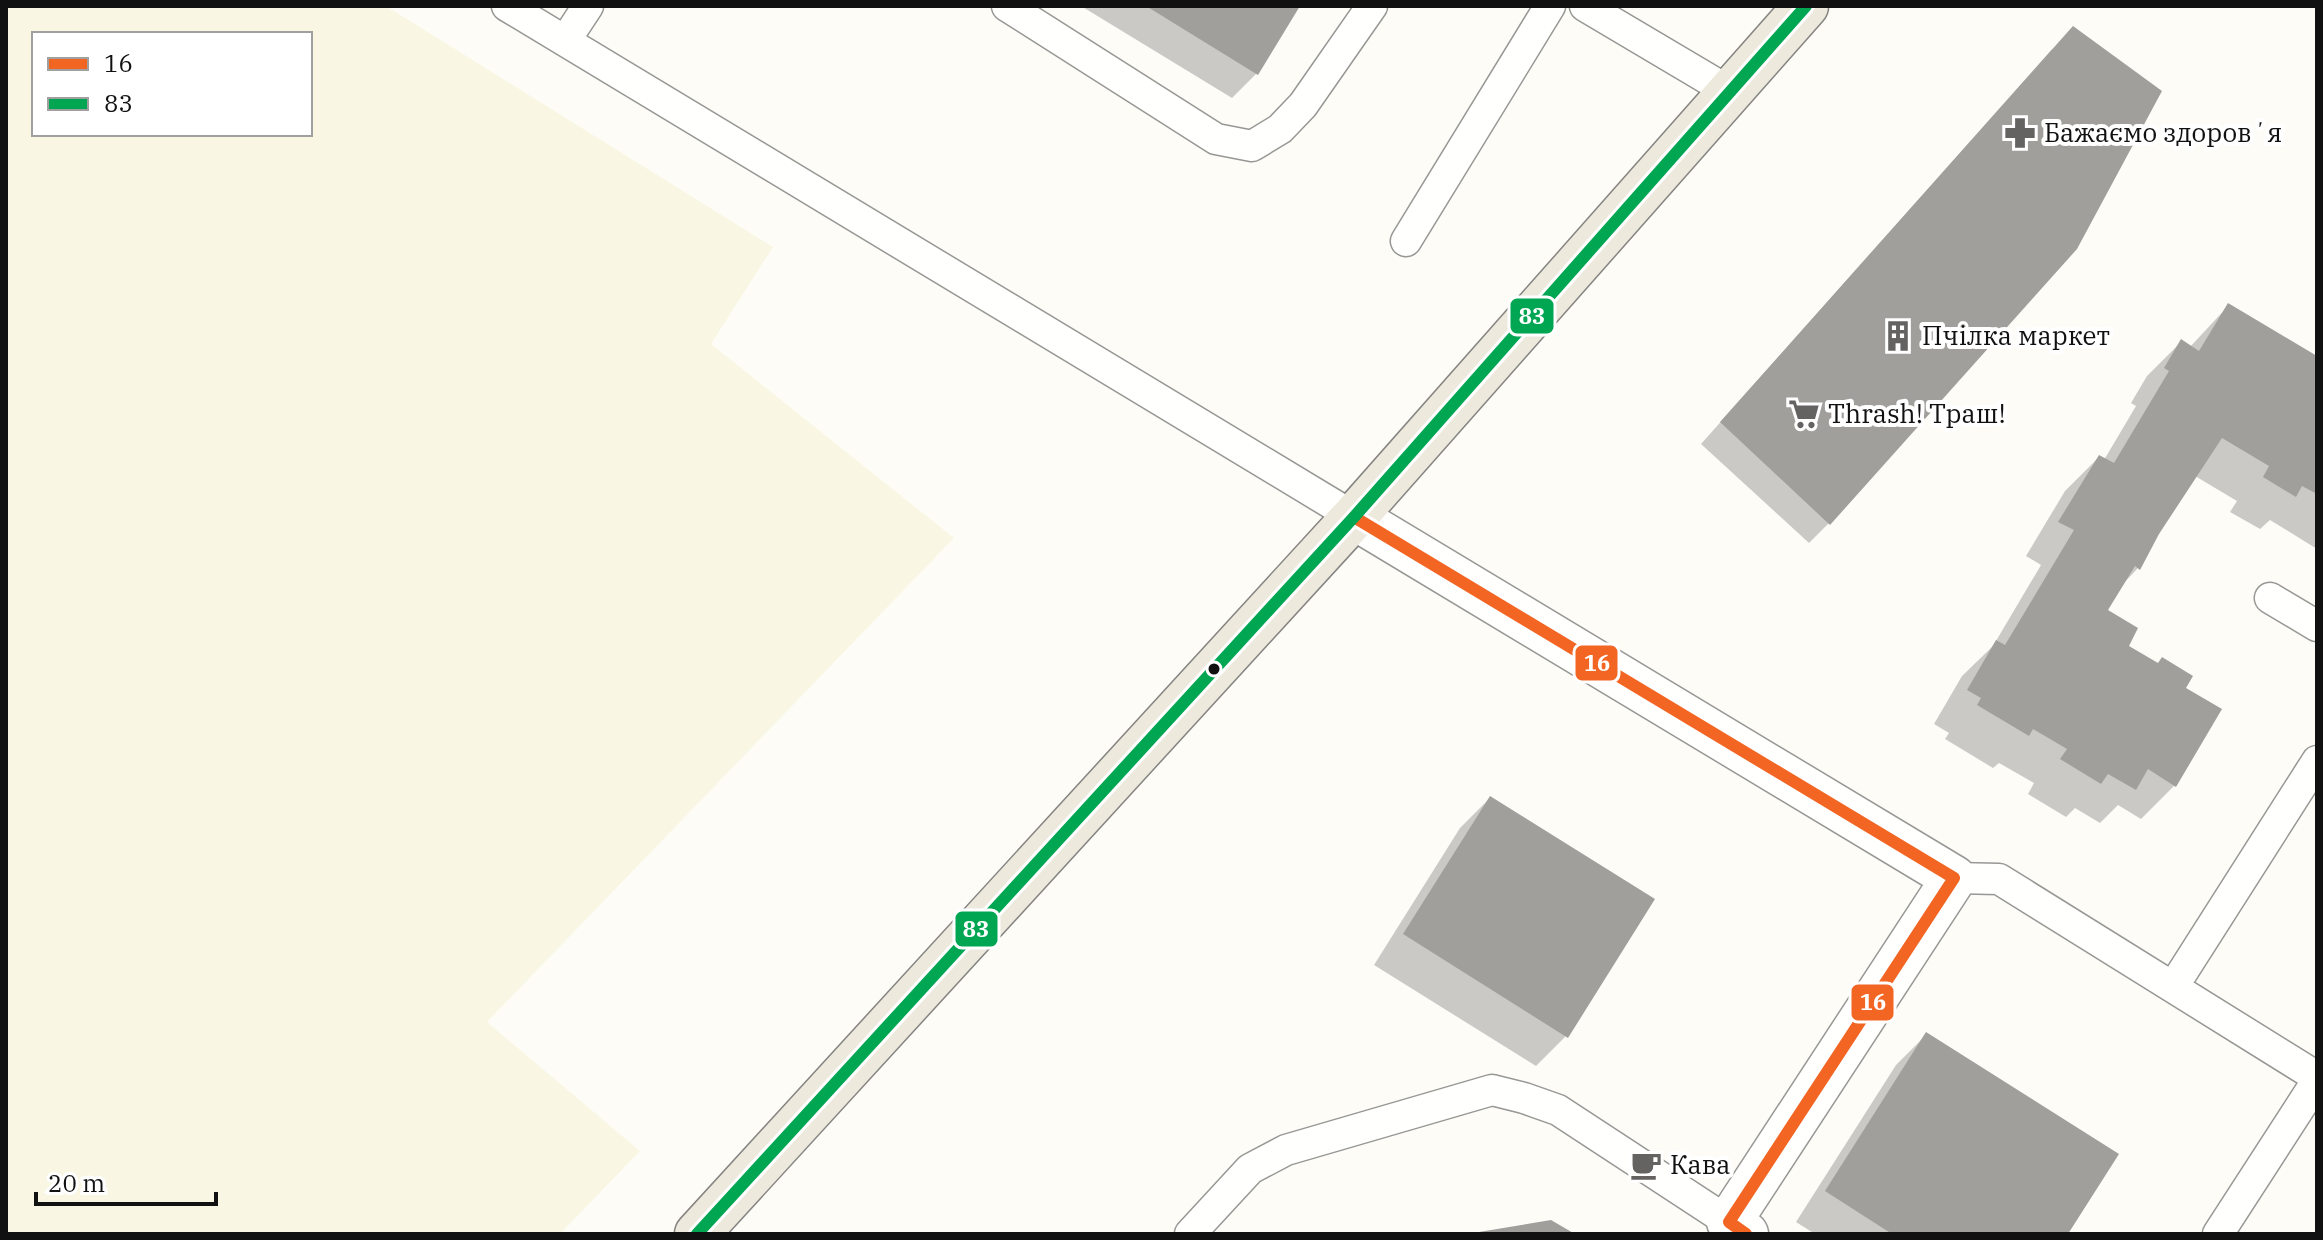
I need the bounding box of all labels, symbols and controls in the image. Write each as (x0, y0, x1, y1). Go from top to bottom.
legend (32, 32, 312, 136)
text: 16 (104, 47, 133, 79)
text: 83 (104, 87, 133, 119)
place label: Бажаємо здоровʼя (2044, 115, 2282, 149)
pharmacy icon: Бажаємо здоровʼя (2003, 116, 2037, 150)
line badge: 83 (1509, 297, 1555, 335)
text: 83 (1519, 301, 1545, 330)
place label: Пчілка маркет (1922, 318, 2110, 352)
building icon: Пчілка маркет (1881, 319, 1915, 353)
place label: Thrash! Траш! (1828, 396, 2006, 430)
supermarket icon: Thrash! Траш! (1787, 397, 1821, 431)
line badge: 16 (1574, 644, 1619, 682)
text: 16 (1584, 648, 1610, 677)
unlabelled marker (1206, 661, 1222, 677)
line badge: 83 (954, 910, 999, 948)
text: 83 (963, 914, 989, 943)
line badge: 16 (1850, 983, 1895, 1022)
text: 16 (1860, 987, 1886, 1016)
place label: Кава (1670, 1147, 1731, 1181)
cafe icon: Кава (1629, 1148, 1663, 1182)
scale bar (36, 1156, 216, 1206)
text: 20 m (48, 1167, 105, 1199)

